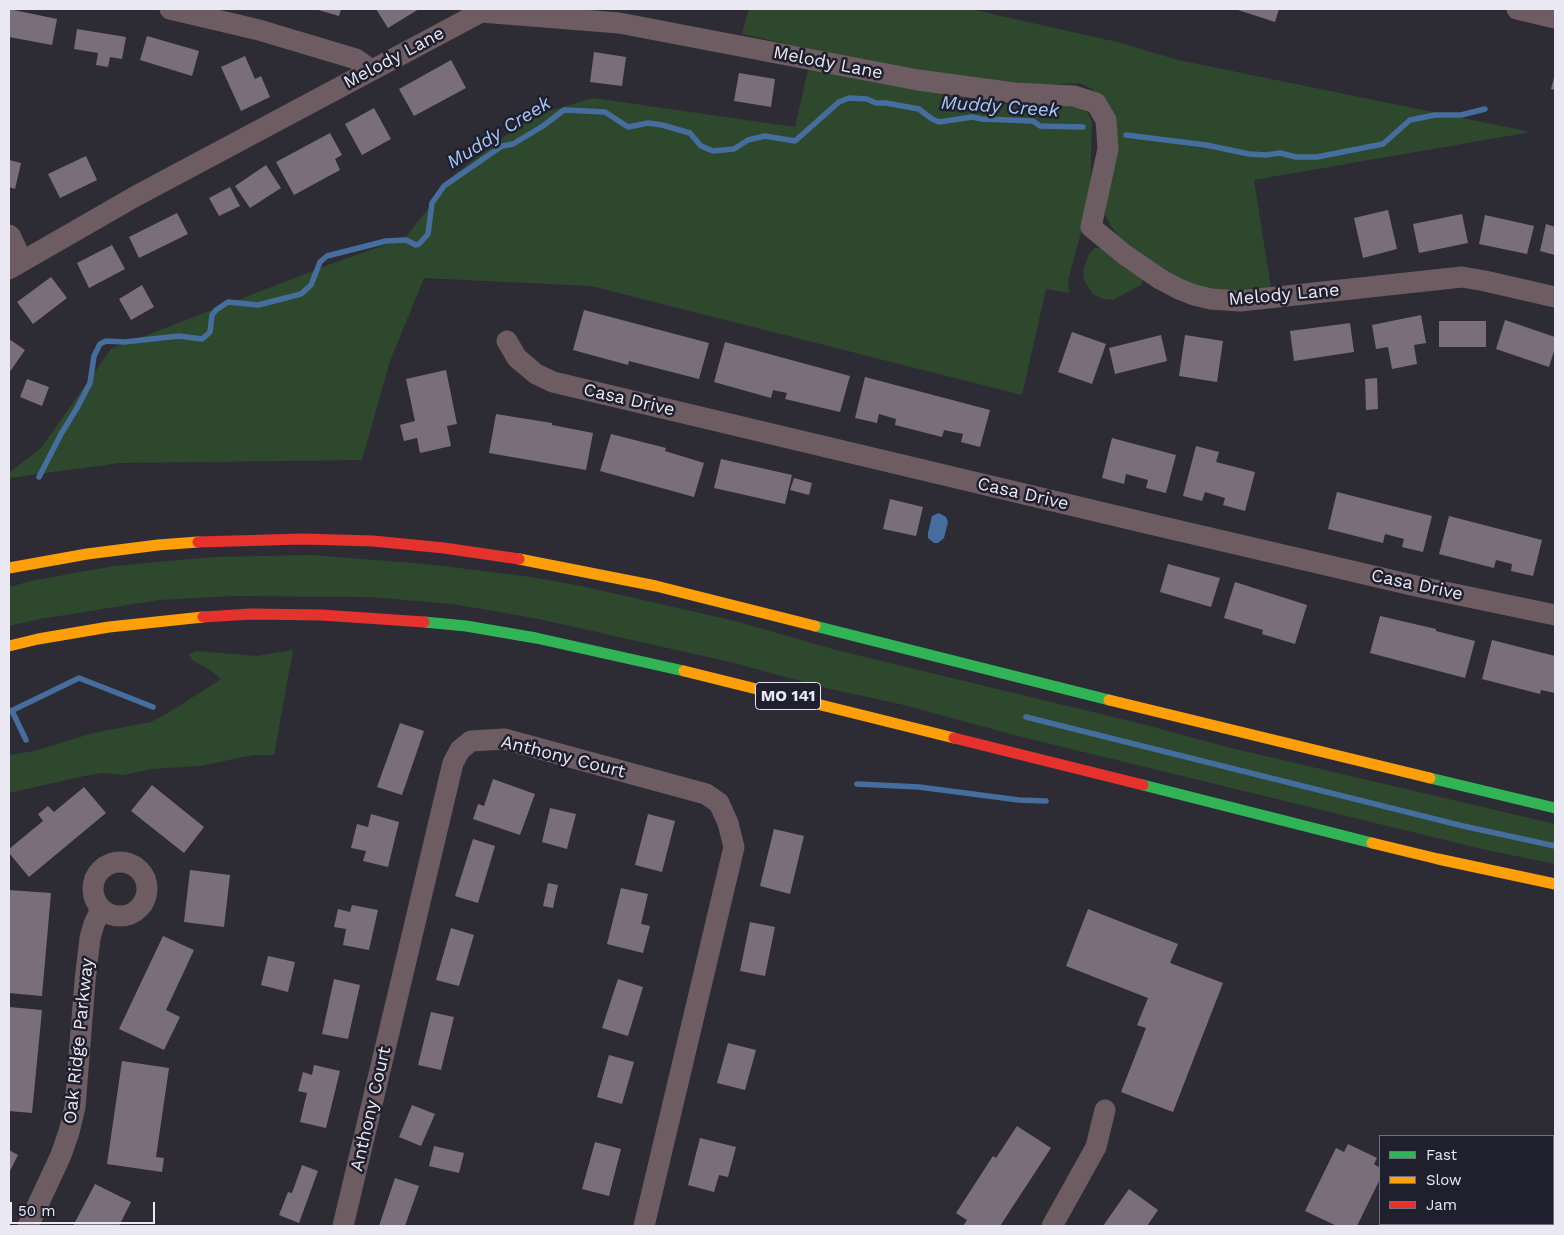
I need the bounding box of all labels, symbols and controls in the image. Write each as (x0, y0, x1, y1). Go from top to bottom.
street label: Melody Lane (340, 22, 448, 94)
street label: Melody Lane (771, 42, 885, 84)
water label: Muddy Creek (940, 91, 1060, 123)
water label: Muddy Creek (443, 92, 555, 174)
street label: Melody Lane (1228, 279, 1340, 311)
street label: Casa Drive (581, 379, 677, 421)
street label: Casa Drive (975, 473, 1071, 515)
street label: Casa Drive (1369, 565, 1465, 605)
road number: MO 141 (756, 682, 820, 709)
street label: Anthony Court (499, 731, 627, 783)
street label: Oak Ridge Parkway (60, 957, 98, 1125)
street label: Anthony Court (346, 1045, 396, 1173)
legend (1379, 1135, 1554, 1225)
text: Fast (1426, 1146, 1457, 1164)
text: Slow (1426, 1171, 1462, 1189)
scale bar (12, 1192, 158, 1224)
text: Jam (1426, 1196, 1457, 1214)
text: 50 m (18, 1202, 55, 1220)

